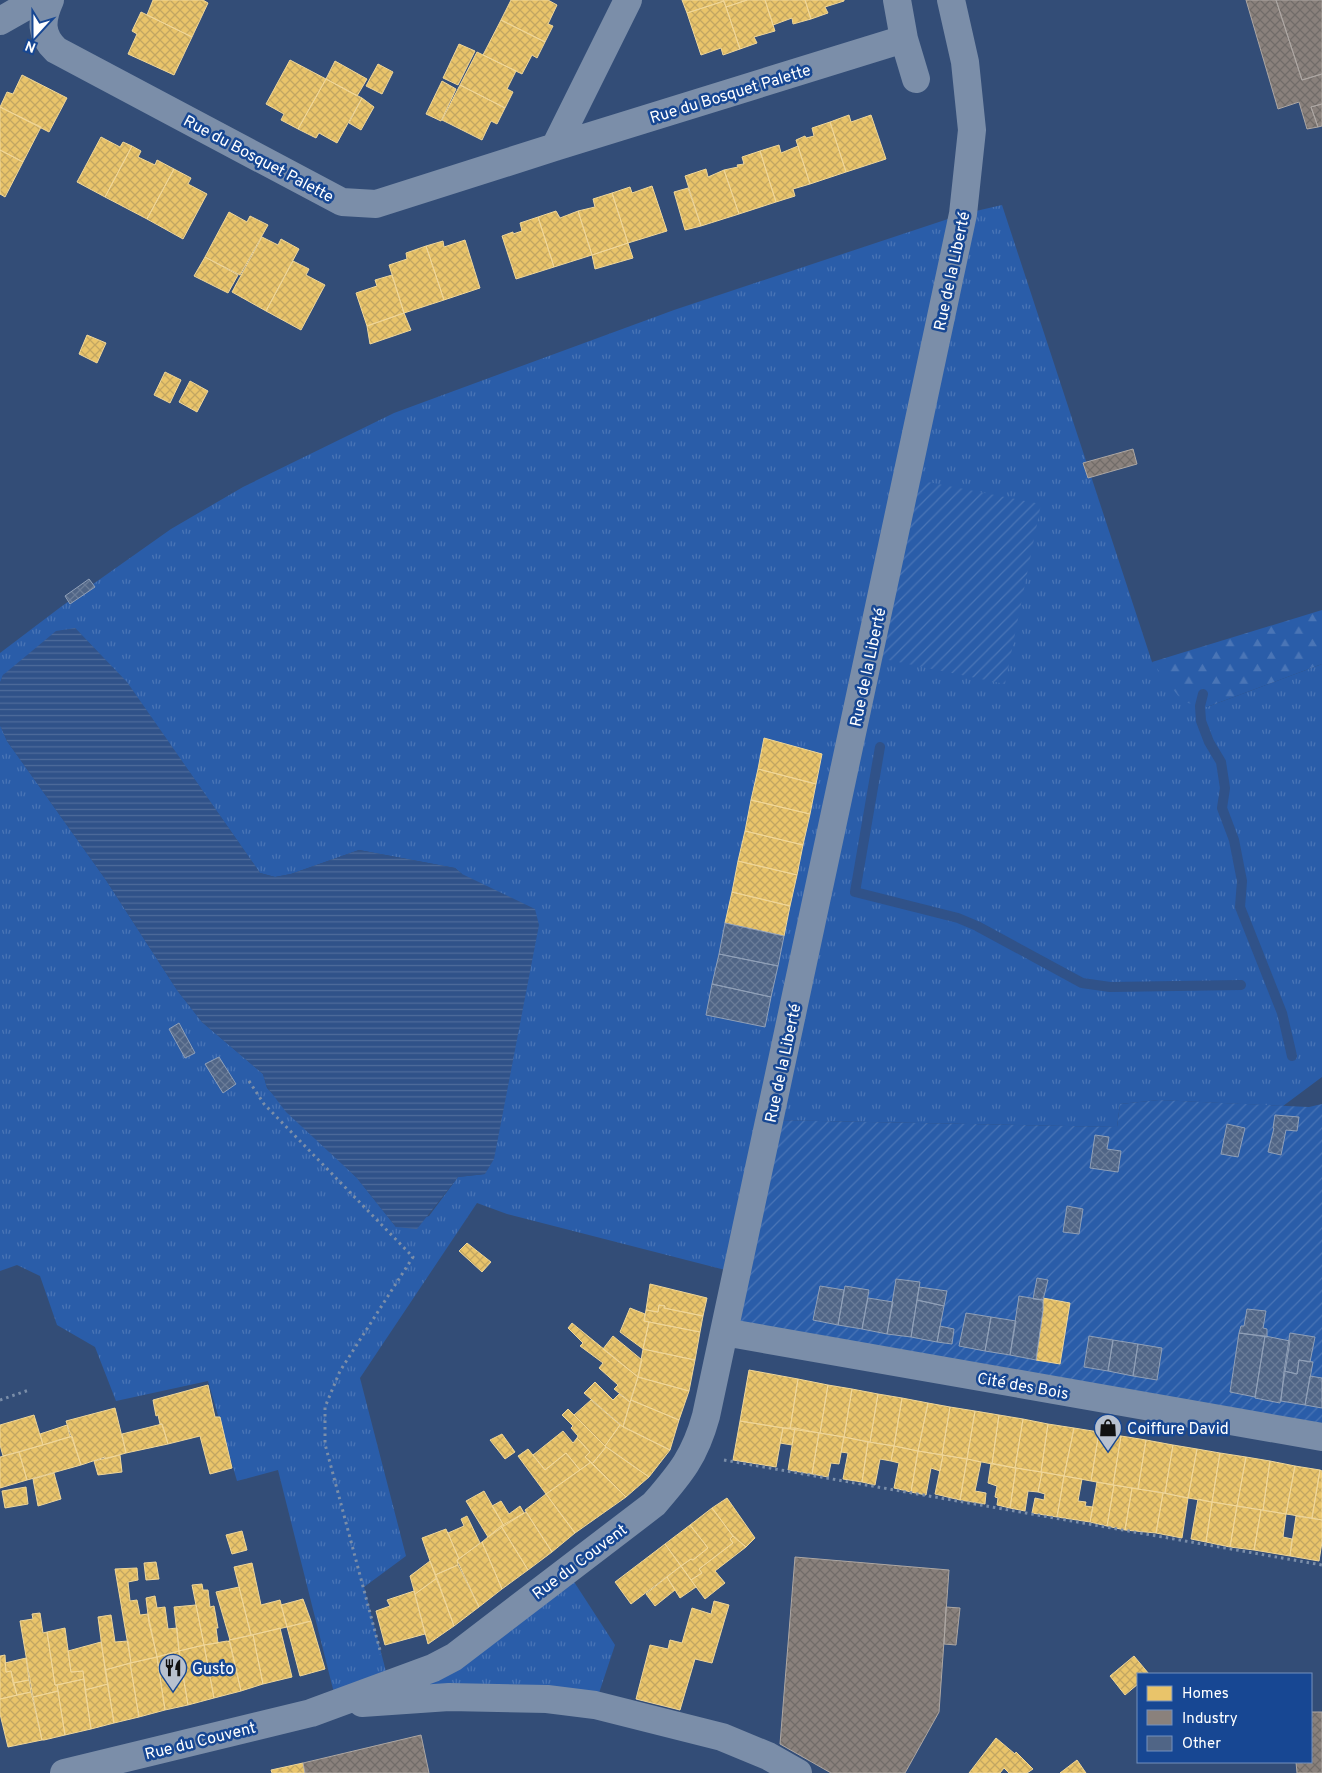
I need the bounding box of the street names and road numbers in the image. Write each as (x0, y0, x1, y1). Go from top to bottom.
street label: Rue du Bosquet Palette (648, 61, 814, 129)
street label: Rue du Bosquet Palette (179, 112, 337, 208)
street label: Rue de la Liberté (931, 210, 975, 333)
street label: Rue de la Liberté (847, 606, 891, 729)
street label: Rue de la Liberté (762, 1002, 806, 1125)
street label: Cité des Bois (975, 1369, 1070, 1405)
street label: Rue du Couvent (529, 1520, 632, 1605)
street label: Rue du Couvent (143, 1718, 258, 1765)

